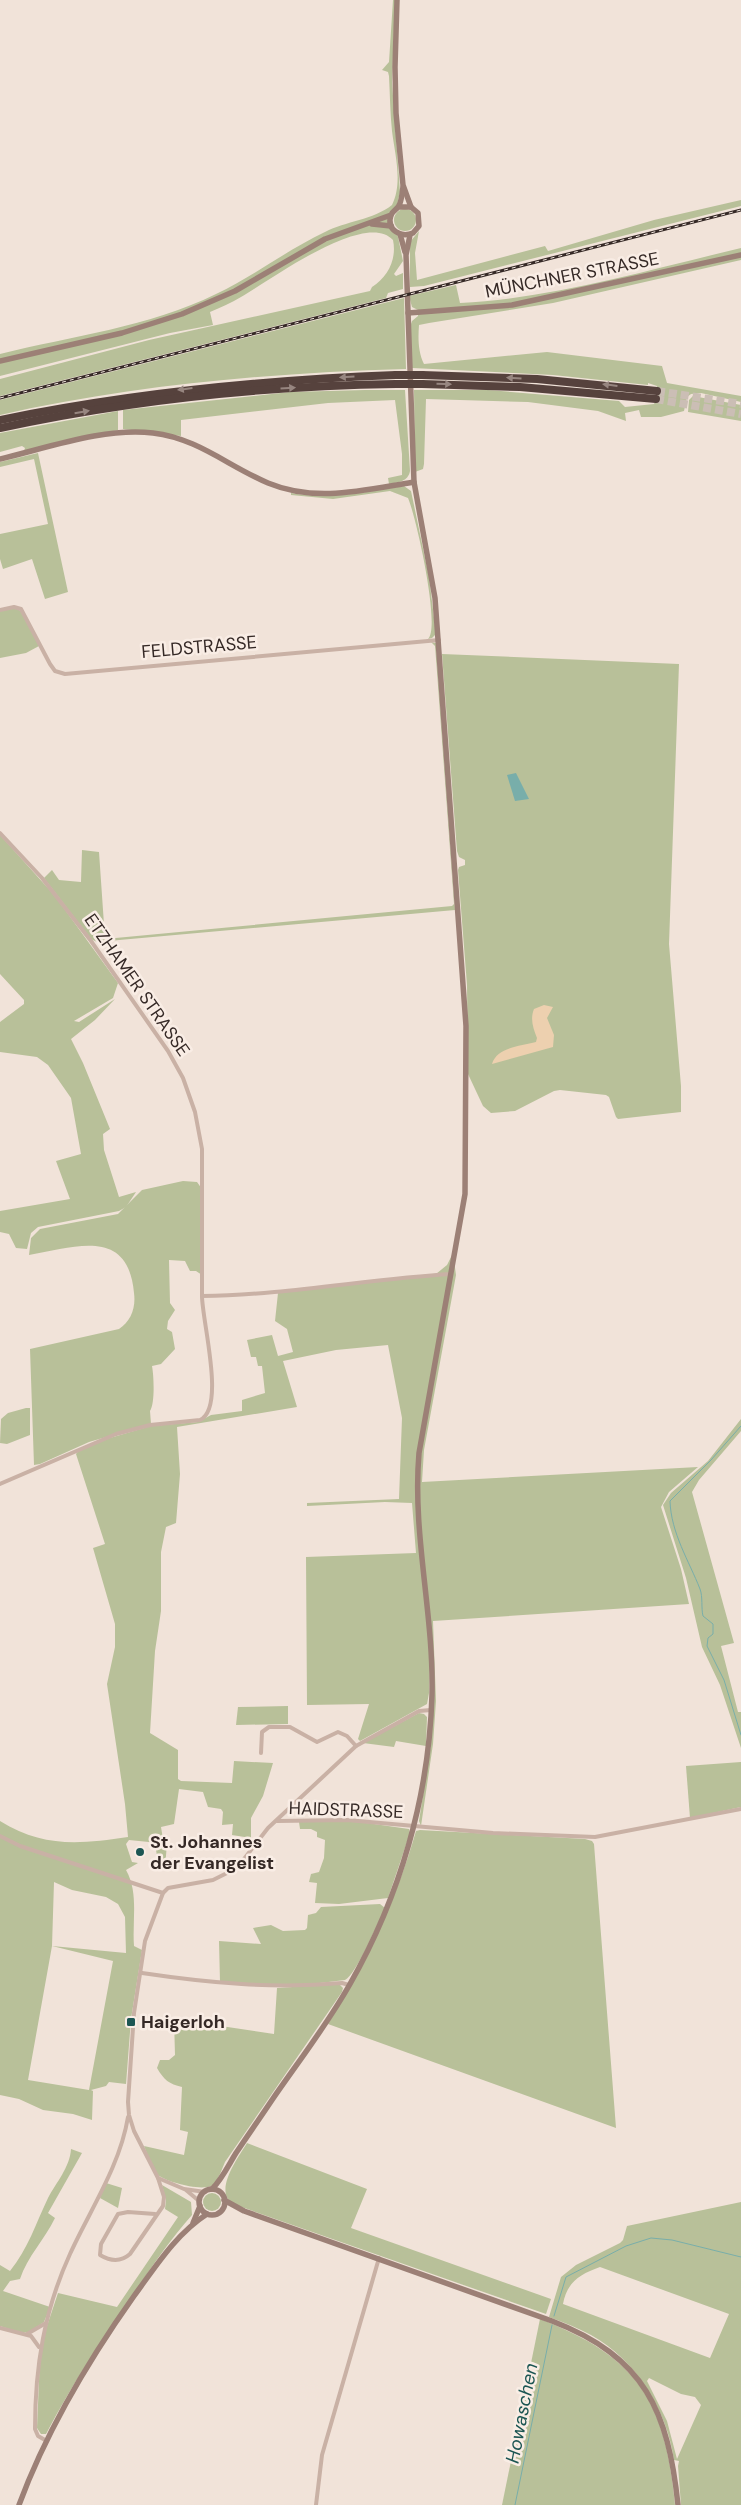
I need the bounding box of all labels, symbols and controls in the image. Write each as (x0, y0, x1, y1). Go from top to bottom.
street label: MÜNCHNER STRASSE (483, 246, 661, 304)
one-way arrow (339, 373, 355, 381)
one-way arrow (506, 373, 522, 381)
one-way arrow (437, 380, 453, 388)
one-way arrow (602, 381, 618, 389)
one-way arrow (280, 384, 296, 392)
one-way arrow (177, 385, 193, 393)
one-way arrow (75, 407, 91, 415)
street label: FELDSTRASSE (140, 630, 258, 664)
street label: ETZHAMER STRASSE (79, 909, 195, 1061)
street label: HAIDSTRASSE (288, 1796, 404, 1824)
place label: St. Johannes der Evangelist (150, 1830, 274, 1875)
marker: St. Johannes der Evangelist (134, 1846, 146, 1858)
place label: Haigerloh (141, 2010, 225, 2034)
marker: Haigerloh (125, 2016, 137, 2028)
water label: Howaschen (500, 2361, 543, 2465)

